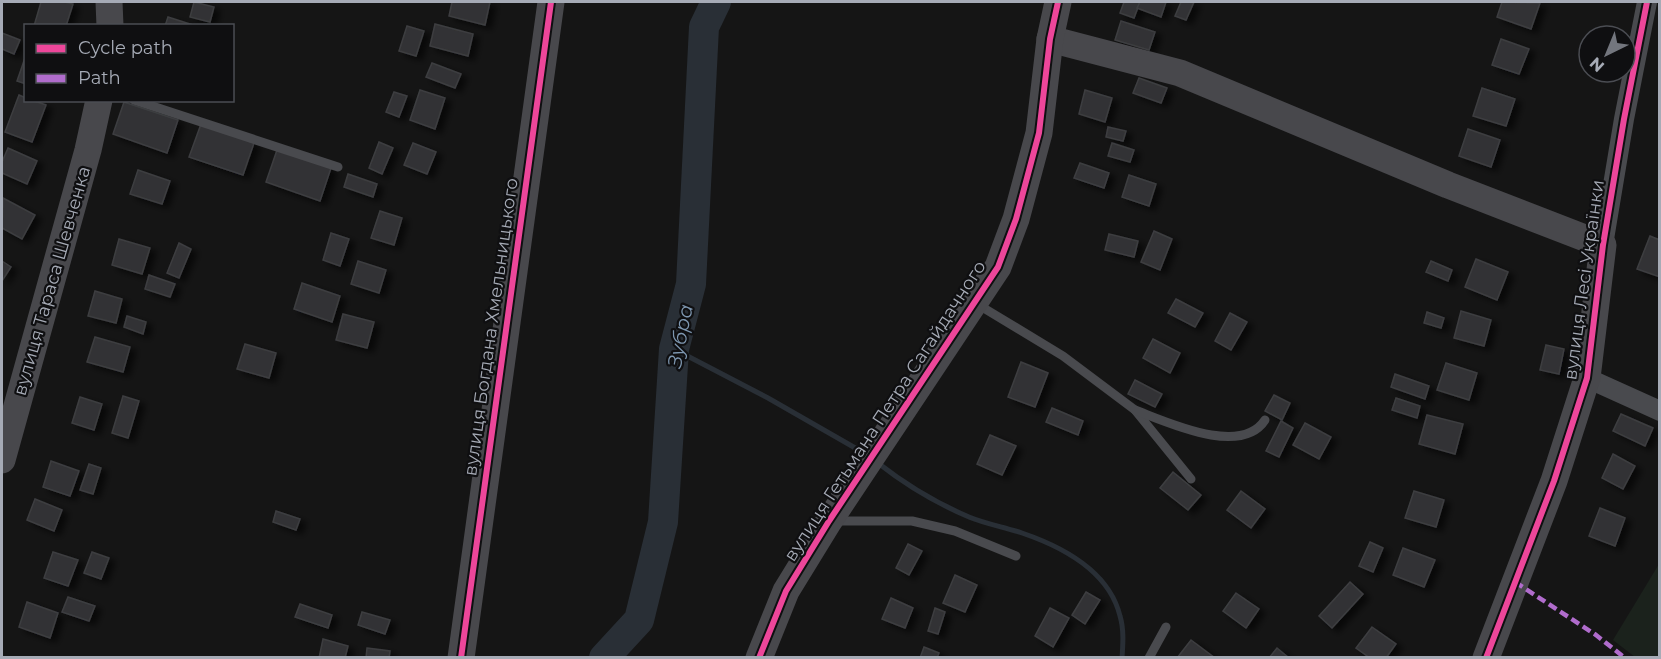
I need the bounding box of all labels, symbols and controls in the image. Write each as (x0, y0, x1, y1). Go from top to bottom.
legend (24, 24, 234, 102)
north arrow (1577, 24, 1637, 84)
text: Cycle path (78, 37, 173, 59)
text: N (1586, 53, 1608, 76)
text: Path (78, 67, 121, 89)
street label: вулиця Тараса Шевченка (9, 164, 95, 398)
street label: вулиця Богдана Хмельницького (459, 177, 523, 477)
street label: вулиця Лесі Українки (1559, 178, 1609, 382)
street label: вулиця Гетьмана Петра Сагайдачного (779, 256, 991, 566)
water label: Зубра (662, 302, 698, 371)

